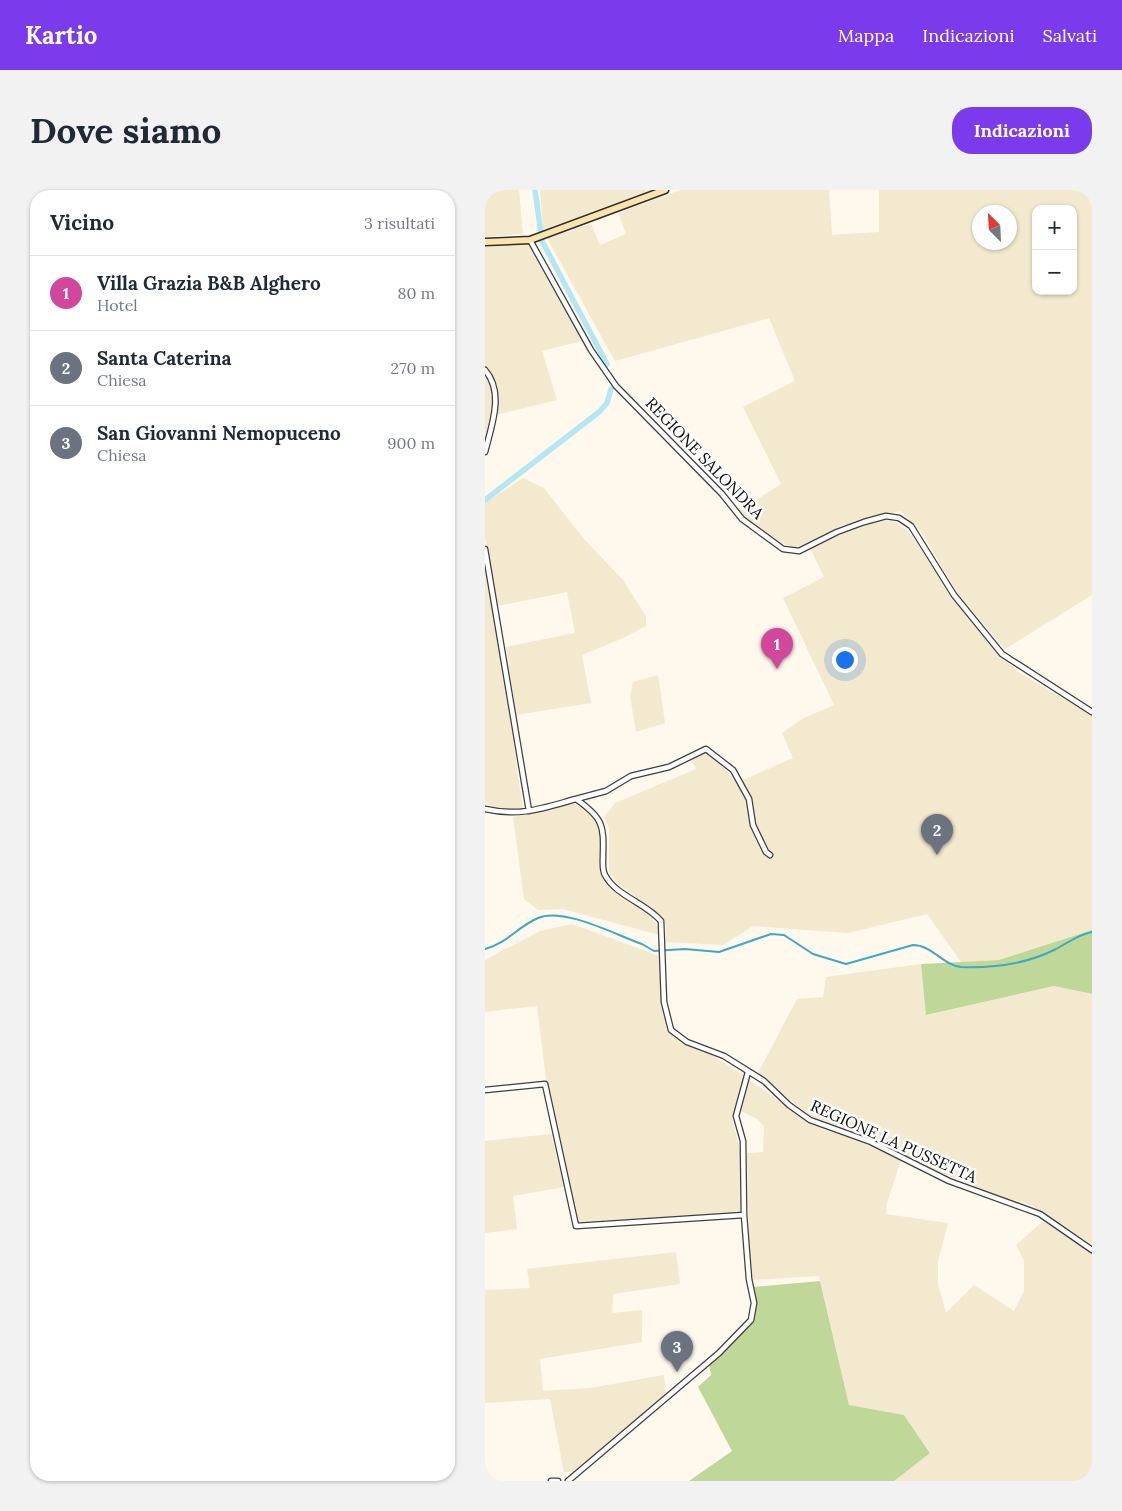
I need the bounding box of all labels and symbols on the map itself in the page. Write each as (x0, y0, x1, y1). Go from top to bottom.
north arrow (972, 205, 1017, 250)
street label: REGIONE SALONDRA (642, 393, 769, 524)
pin: 1 (761, 628, 793, 669)
your location (832, 647, 858, 673)
pin: 2 (921, 814, 953, 855)
street label: REGIONE LA PUSSETTA (808, 1095, 981, 1187)
pin: 3 (661, 1331, 693, 1372)

